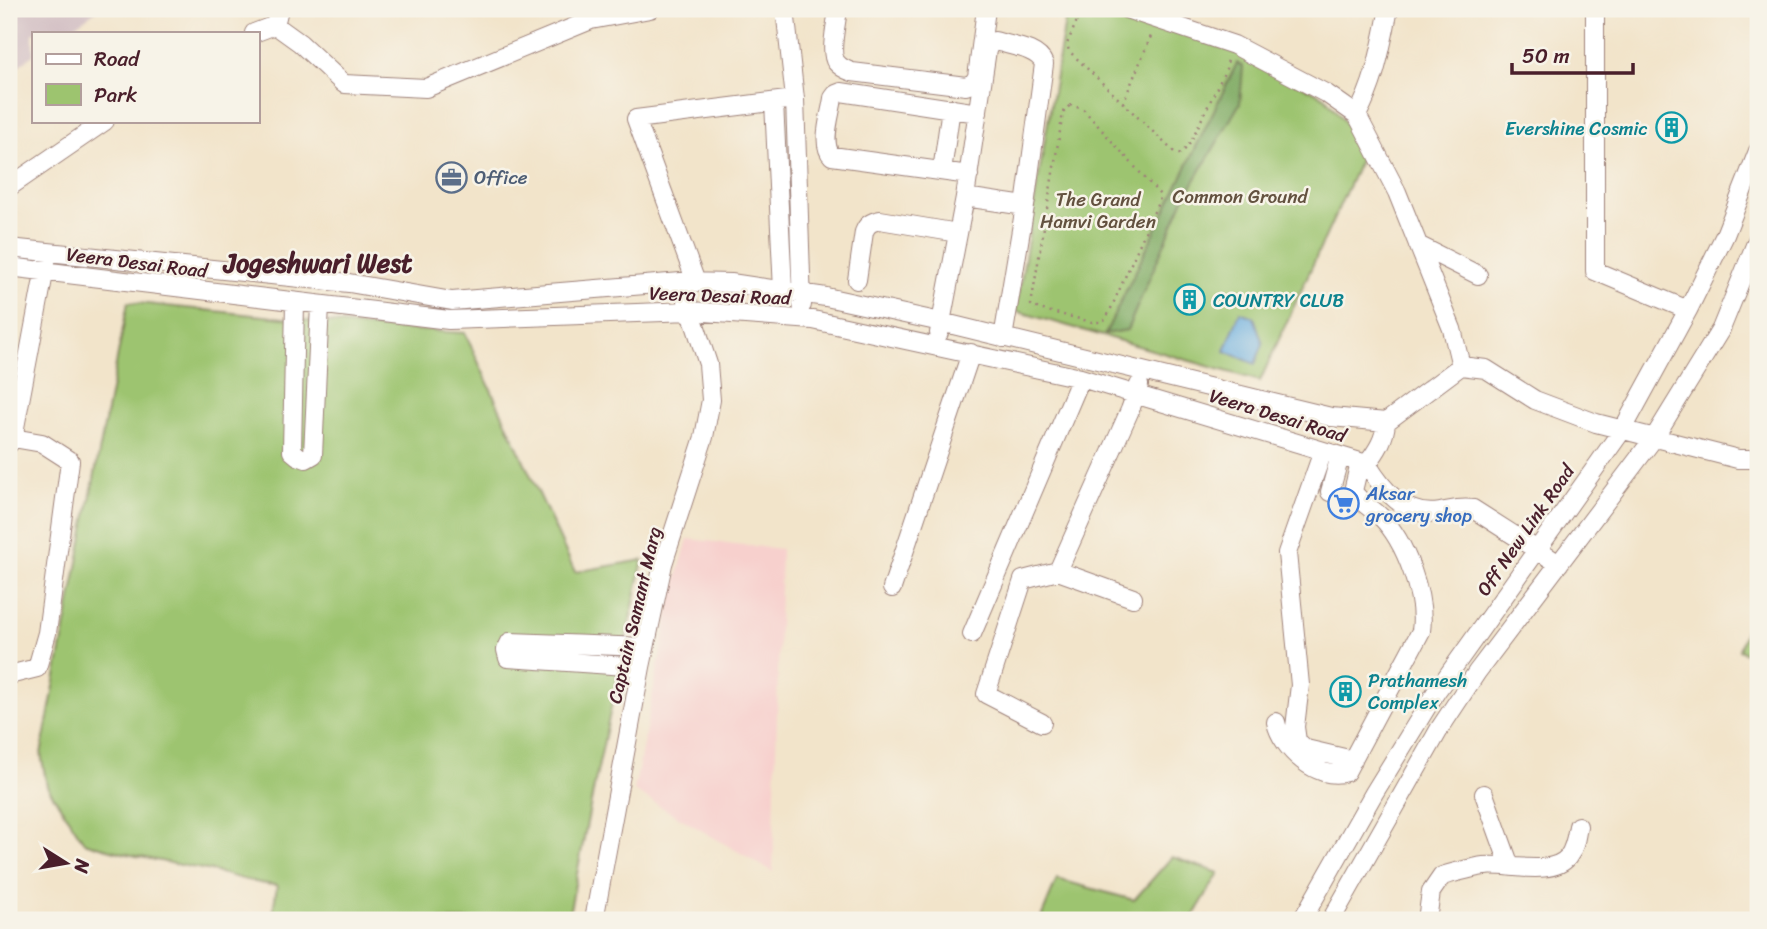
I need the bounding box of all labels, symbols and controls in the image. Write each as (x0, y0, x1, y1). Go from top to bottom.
legend (32, 32, 259, 122)
scale bar (1512, 32, 1632, 76)
text: 50 m (1522, 37, 1570, 75)
text: Road (94, 40, 141, 78)
text: Park (94, 76, 137, 114)
building icon: Evershine Cosmic (1654, 111, 1688, 145)
place label: Evershine Cosmic (1505, 112, 1648, 145)
office icon: Office (434, 160, 468, 194)
place label: Office (474, 161, 528, 194)
park label: Common Ground (1172, 180, 1310, 213)
park label: The Grand Hamvi Garden (1040, 183, 1156, 238)
street label: Veera Desai Road (65, 237, 211, 288)
district label: Jogeshwari West (222, 240, 413, 286)
street label: Veera Desai Road (649, 277, 793, 315)
building icon: COUNTRY CLUB (1173, 283, 1207, 317)
place label: COUNTRY CLUB (1213, 284, 1344, 317)
street label: Veera Desai Road (1205, 379, 1352, 453)
street label: Off New Link Road (1468, 456, 1584, 603)
place label: Aksar grocery shop (1364, 477, 1472, 532)
supermarket icon: Aksar grocery shop (1326, 487, 1360, 521)
street label: Captain Samant Marg (598, 523, 671, 707)
place label: Prathamesh Complex (1368, 664, 1467, 719)
building icon: Prathamesh Complex (1328, 674, 1362, 708)
north arrow (32, 828, 102, 898)
text: N (65, 856, 100, 877)

